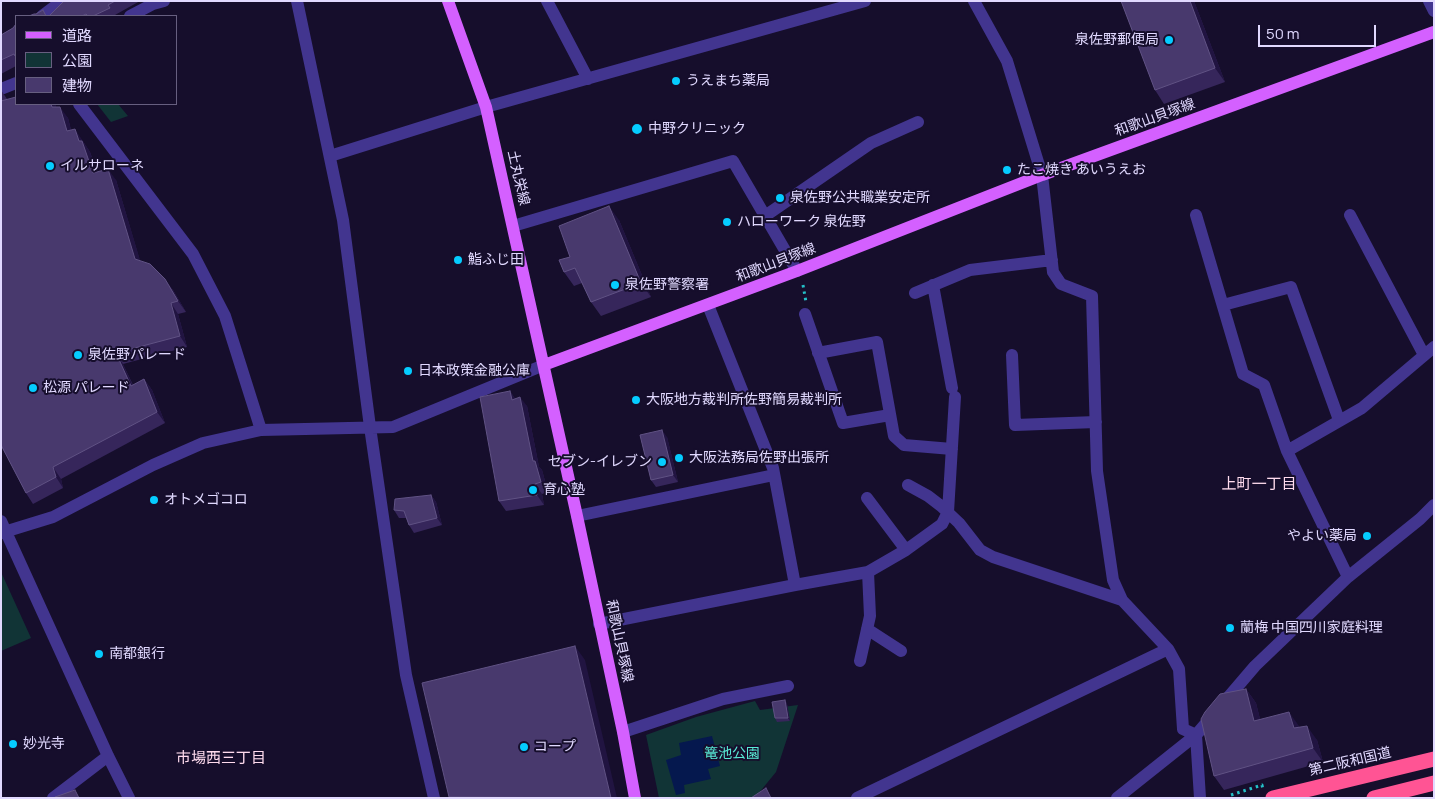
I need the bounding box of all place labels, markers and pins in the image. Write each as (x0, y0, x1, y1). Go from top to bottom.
place label: 泉佐野郵便局 (1075, 32, 1159, 48)
marker: 泉佐野郵便局 (1163, 34, 1175, 46)
place label: うえまち薬局 (686, 73, 770, 89)
marker: うえまち薬局 (670, 75, 682, 87)
place label: 中野クリニック (648, 121, 746, 137)
marker: 中野クリニック (630, 122, 644, 136)
place label: イルサローネ (60, 158, 144, 174)
marker: イルサローネ (44, 160, 56, 172)
place label: たこ焼き あいうえお (1017, 162, 1146, 178)
marker: たこ焼き あいうえお (1001, 164, 1013, 176)
place label: 泉佐野公共職業安定所 (790, 190, 930, 206)
marker: 泉佐野公共職業安定所 (774, 192, 786, 204)
place label: ハローワーク 泉佐野 (737, 214, 866, 230)
marker: ハローワーク 泉佐野 (721, 216, 733, 228)
place label: 鮨ふじ田 (468, 252, 524, 268)
marker: 鮨ふじ田 (452, 254, 464, 266)
place label: 泉佐野警察署 (625, 277, 709, 293)
marker: 泉佐野警察署 (609, 279, 621, 291)
place label: 泉佐野パレード (88, 347, 186, 363)
marker: 泉佐野パレード (72, 349, 84, 361)
place label: 日本政策金融公庫 (418, 363, 530, 379)
marker: 日本政策金融公庫 (402, 365, 414, 377)
place label: 松源 パレード (43, 380, 130, 396)
marker: 松源 パレード (27, 382, 39, 394)
place label: 大阪地方裁判所佐野簡易裁判所 (646, 392, 842, 408)
marker: 大阪地方裁判所佐野簡易裁判所 (630, 394, 642, 406)
place label: 大阪法務局佐野出張所 (689, 450, 829, 466)
marker: 大阪法務局佐野出張所 (673, 452, 685, 464)
place label: セブン-イレブン (548, 454, 652, 470)
marker: セブン-イレブン (656, 456, 668, 468)
place label: 育心塾 (543, 482, 585, 498)
marker: 育心塾 (527, 484, 539, 496)
place label: オトメゴコロ (164, 492, 248, 508)
marker: オトメゴコロ (148, 494, 160, 506)
place label: やよい薬局 (1287, 528, 1357, 544)
marker: やよい薬局 (1361, 530, 1373, 542)
place label: 蘭梅 中国四川家庭料理 (1240, 620, 1383, 636)
marker: 蘭梅 中国四川家庭料理 (1224, 622, 1236, 634)
place label: 南都銀行 (109, 646, 165, 662)
marker: 南都銀行 (93, 648, 105, 660)
place label: 妙光寺 (23, 736, 65, 752)
marker: 妙光寺 (7, 738, 19, 750)
place label: コープ (534, 739, 576, 755)
marker: コープ (518, 741, 530, 753)

